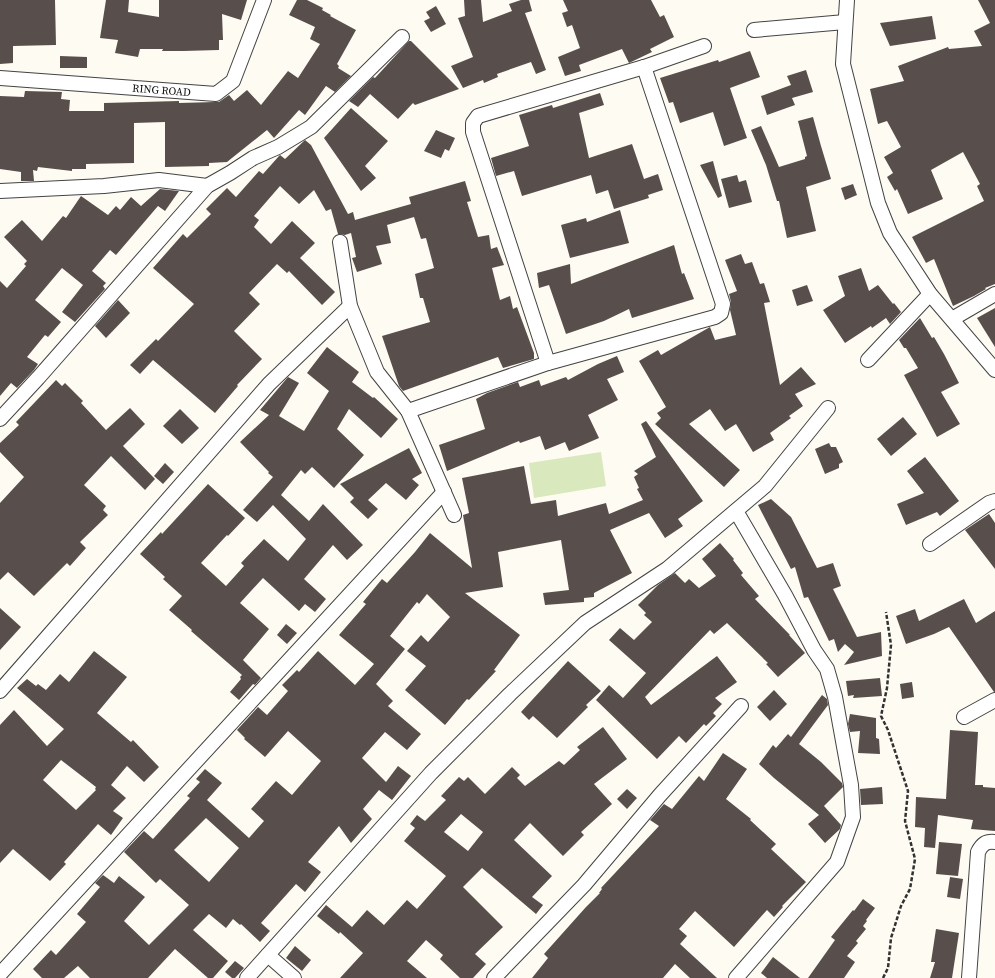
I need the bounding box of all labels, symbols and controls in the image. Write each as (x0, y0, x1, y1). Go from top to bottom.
street label: RING ROAD (132, 80, 191, 100)

